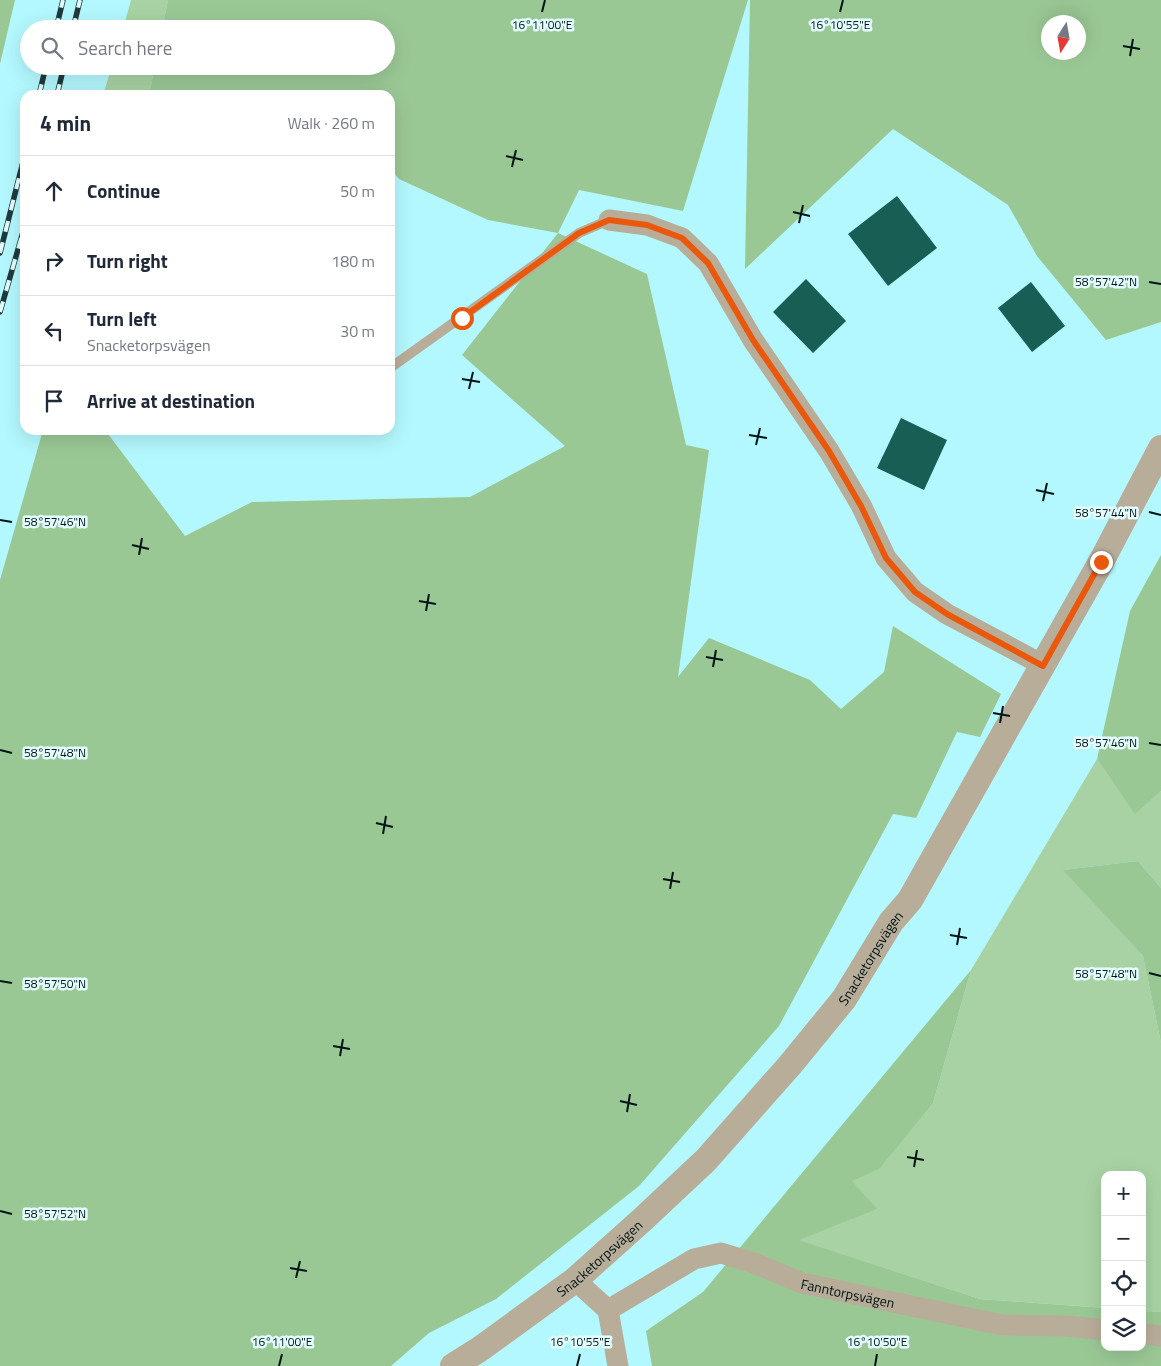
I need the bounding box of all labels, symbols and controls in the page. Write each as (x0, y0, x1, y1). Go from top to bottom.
text: 16°11'00"E (512, 15, 573, 34)
text: 16°10'55"E (810, 15, 871, 34)
north arrow (1041, 15, 1086, 60)
search box (20, 20, 395, 75)
text: Search here (78, 33, 172, 62)
icon: search (38, 34, 66, 62)
text: 4 min (40, 107, 91, 139)
text: Walk · 260 m (287, 111, 375, 135)
text: Continue (87, 176, 160, 205)
icon: ahead (40, 177, 68, 205)
text: 50 m (340, 179, 375, 203)
text: Turn right (87, 246, 168, 275)
icon: right (40, 247, 68, 275)
text: 180 m (331, 249, 375, 273)
text: 58°57'42"N (1075, 272, 1137, 291)
text: Turn left (87, 304, 157, 333)
route start (451, 307, 474, 330)
icon: left (40, 317, 68, 345)
text: 30 m (340, 319, 375, 343)
text: Snacketorpsvägen (87, 333, 211, 357)
text: Arrive at destination (87, 386, 255, 415)
icon: arrive (40, 387, 68, 415)
text: 58°57'44"N (1075, 503, 1137, 522)
text: 58°57'46"N (24, 512, 86, 531)
route end (1090, 551, 1113, 574)
text: 58°57'46"N (1075, 733, 1137, 752)
text: 58°57'48"N (24, 743, 86, 762)
street label: Snacketorpsvägen (833, 905, 907, 1010)
text: 58°57'48"N (1075, 964, 1137, 983)
text: 58°57'50"N (24, 974, 86, 993)
map controls (1101, 1171, 1146, 1351)
button: + (1101, 1171, 1146, 1216)
text: 58°57'52"N (24, 1204, 86, 1223)
street label: Snacketorpsvägen (551, 1214, 647, 1301)
button: − (1101, 1216, 1146, 1261)
button: locate (1101, 1261, 1146, 1306)
street label: Fanntorpsvägen (799, 1273, 897, 1313)
button: layers (1101, 1306, 1146, 1351)
text: 16°11'00"E (252, 1332, 313, 1351)
text: 16°10'55"E (550, 1332, 611, 1351)
text: 16°10'50"E (847, 1332, 908, 1351)

